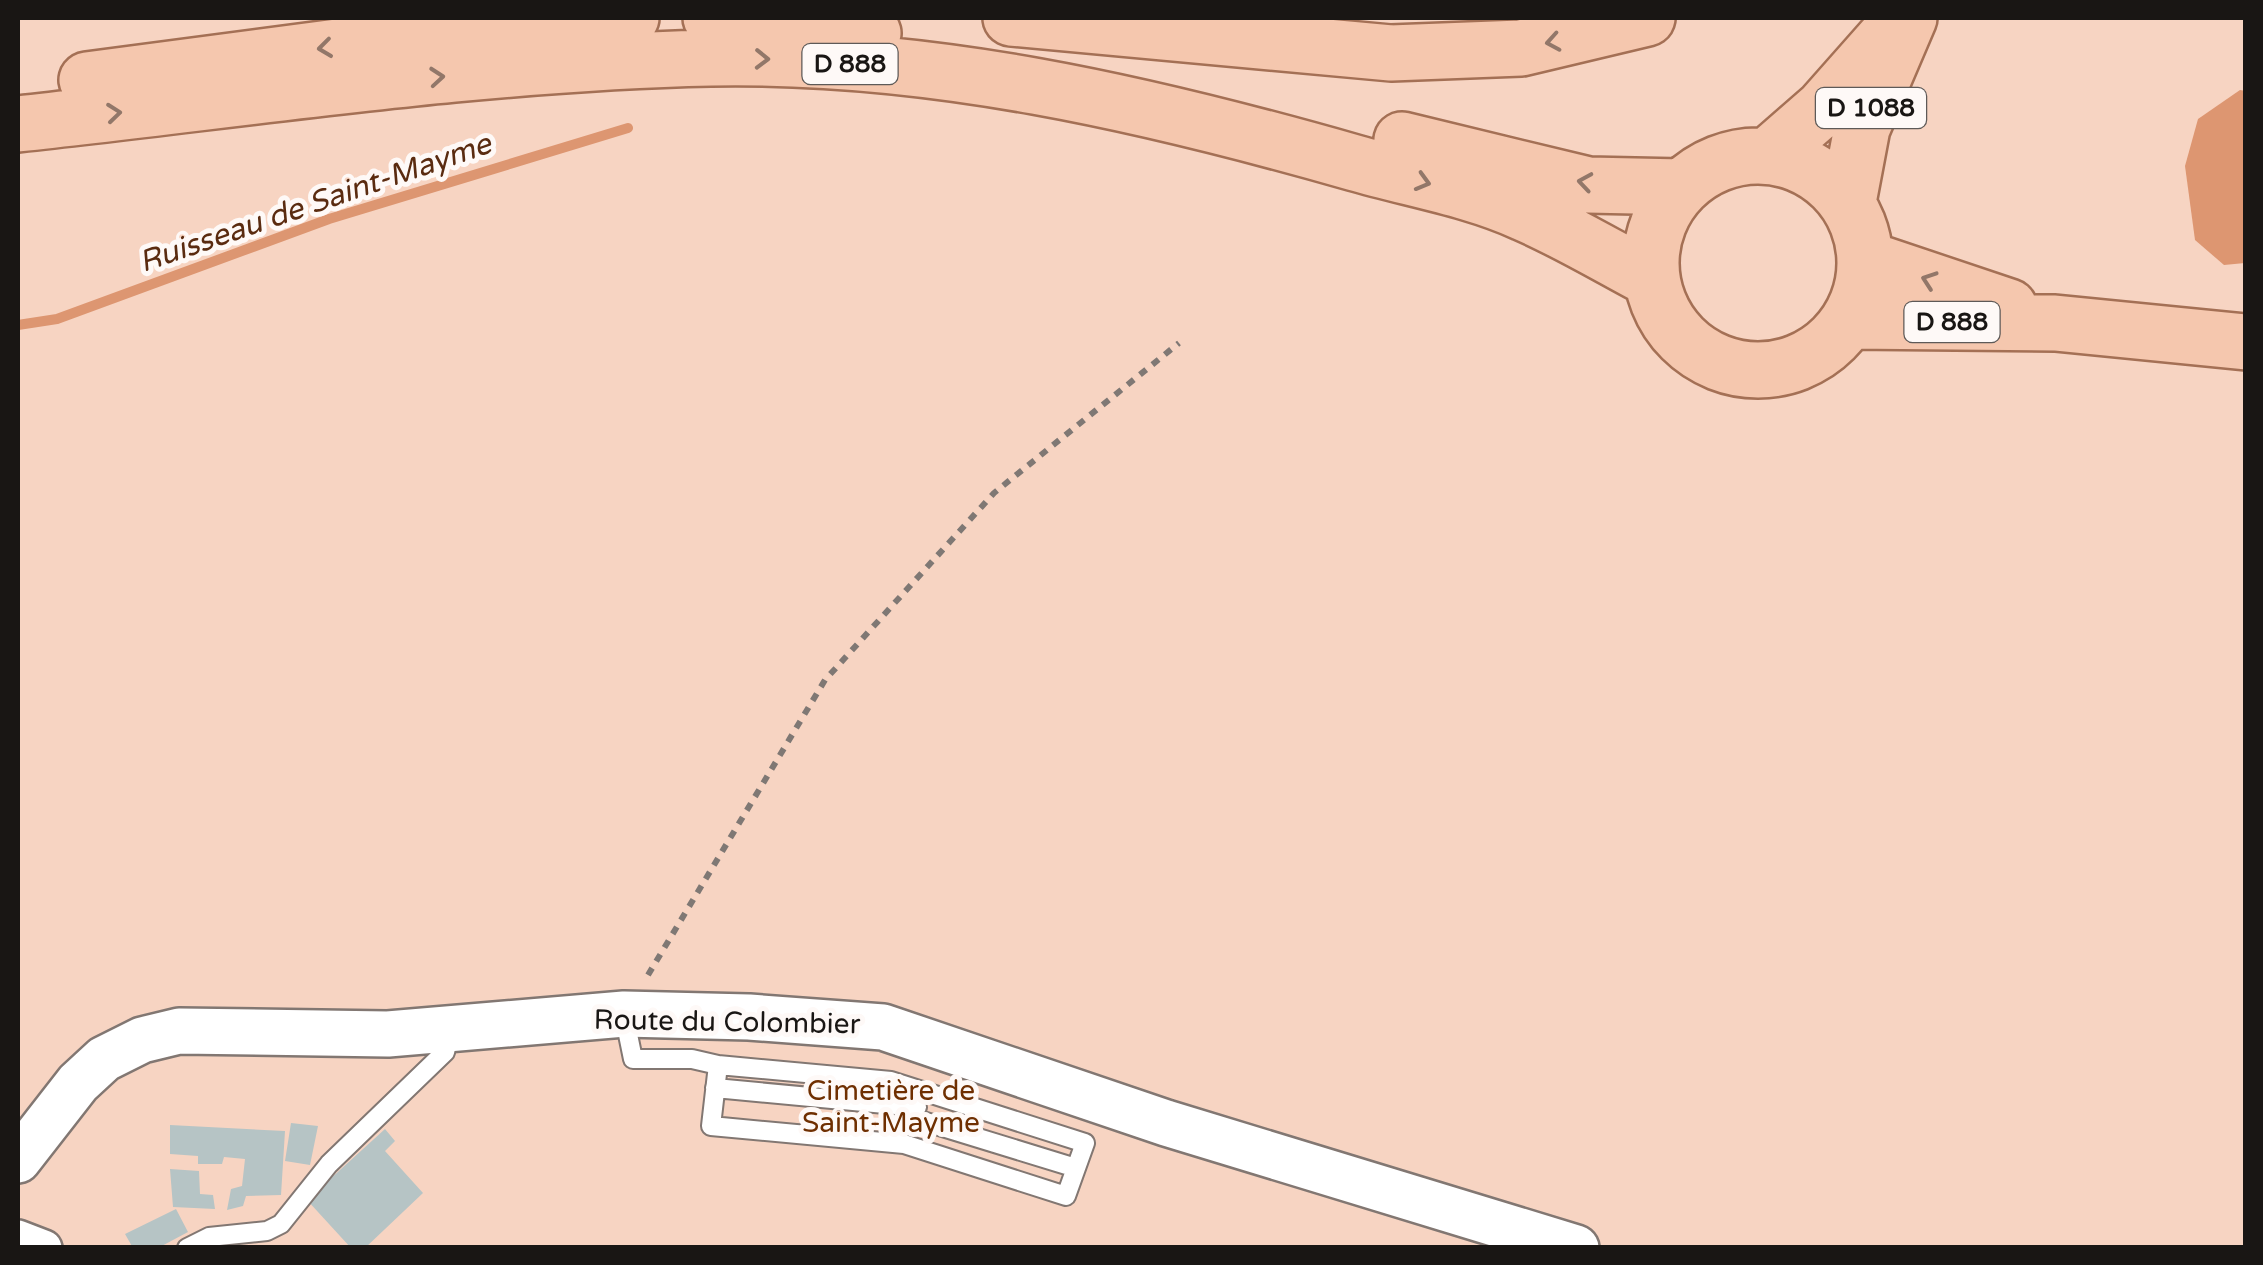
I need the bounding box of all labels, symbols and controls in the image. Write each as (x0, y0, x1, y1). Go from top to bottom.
one-way arrow (1545, 31, 1562, 52)
one-way arrow (316, 37, 332, 58)
road number: D 888 (802, 44, 898, 84)
one-way arrow (754, 49, 770, 70)
one-way arrow (430, 67, 446, 89)
road number: D 1088 (1816, 88, 1926, 128)
one-way arrow (107, 103, 123, 125)
water label: Ruisseau de Saint-Mayme (134, 125, 498, 281)
one-way arrow (1414, 170, 1431, 191)
one-way arrow (1576, 173, 1593, 194)
one-way arrow (1922, 271, 1939, 292)
road number: D 888 (1904, 302, 2000, 342)
street label: Route du Colombier (593, 1003, 861, 1041)
park label: Cimetière de Saint-Mayme (802, 1074, 980, 1140)

